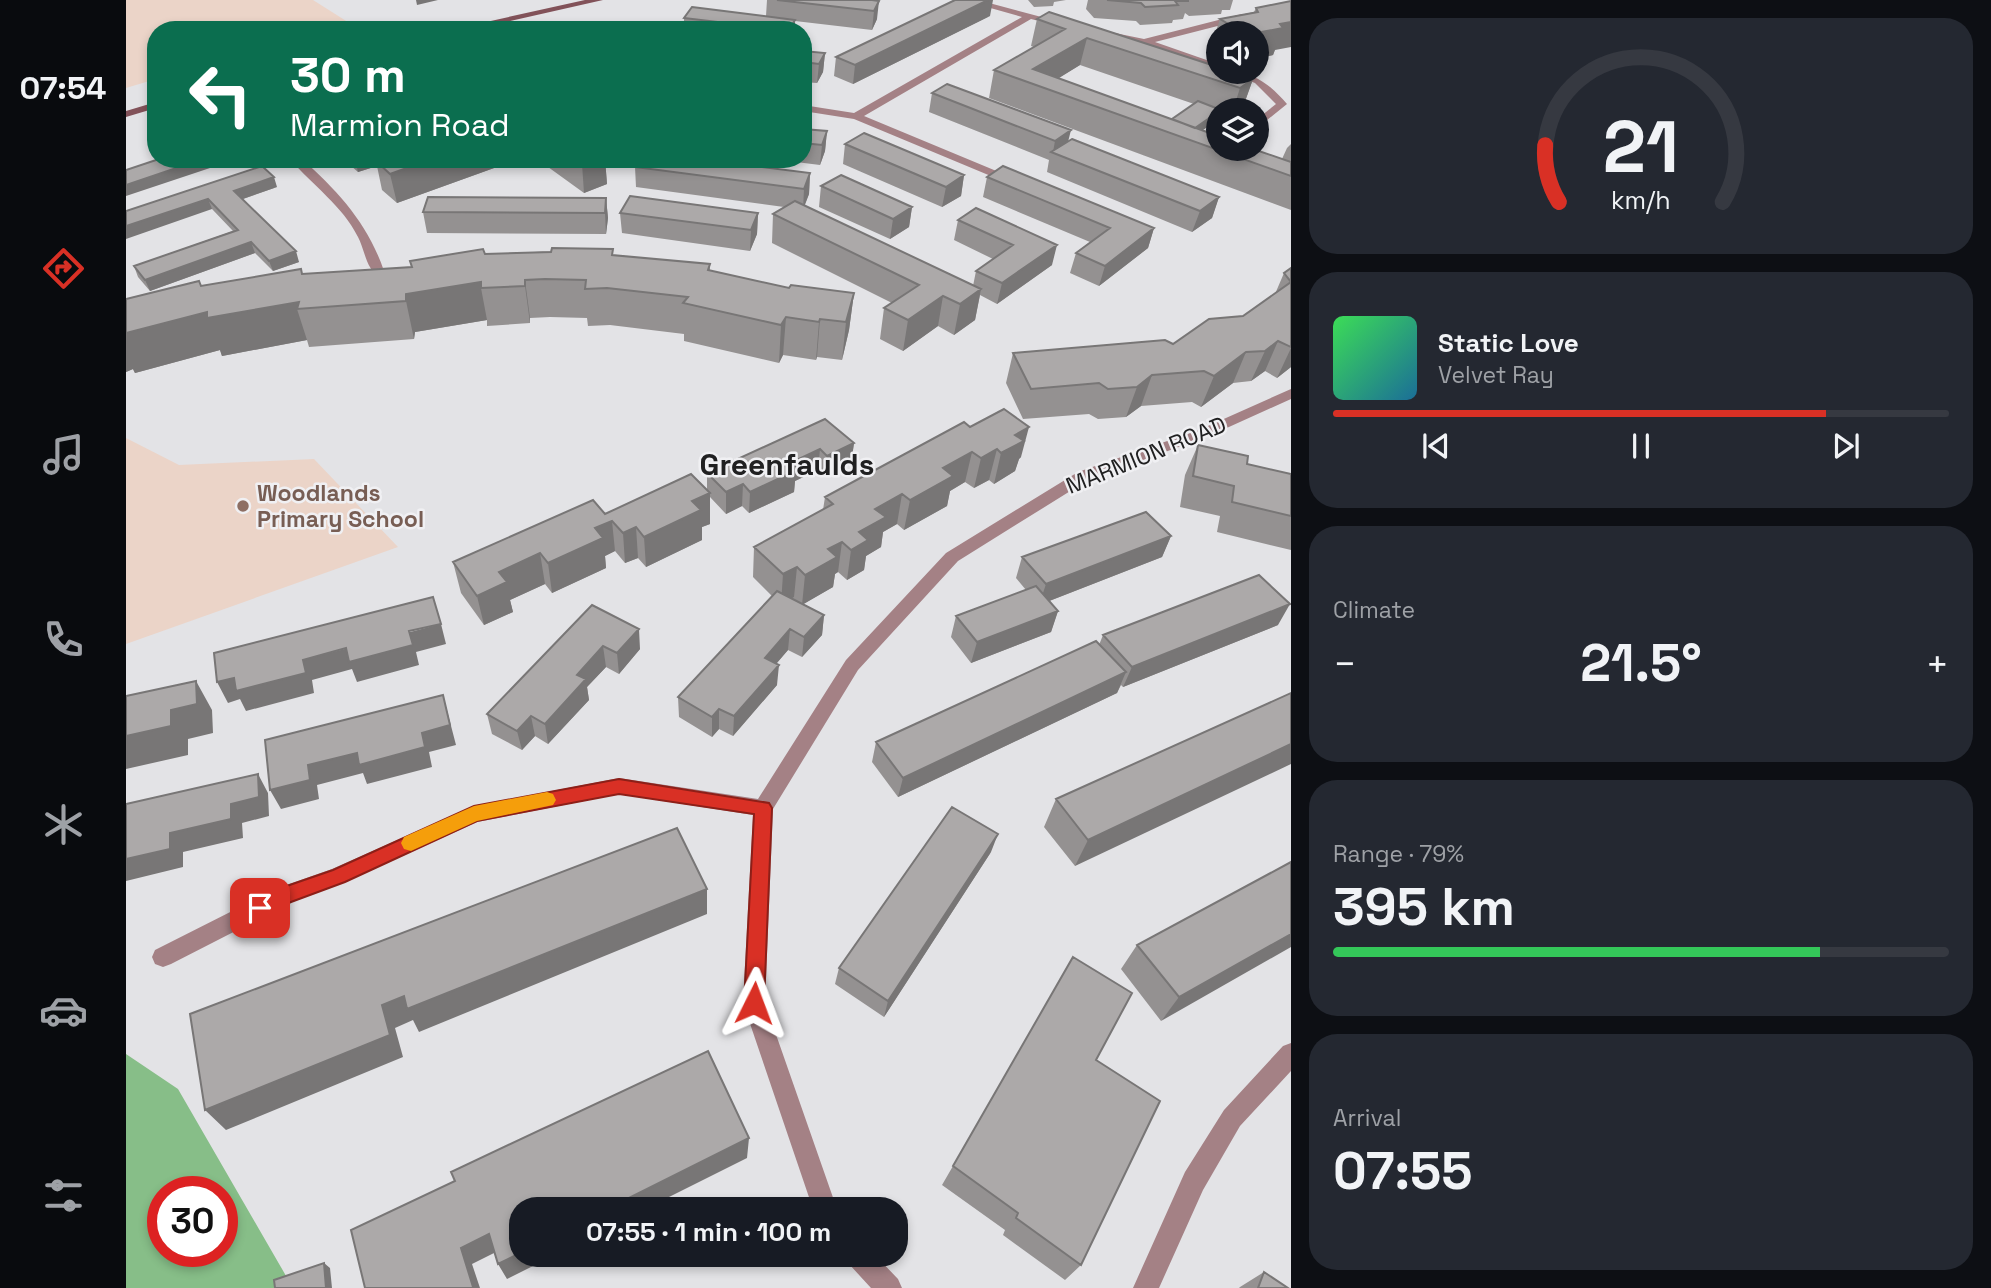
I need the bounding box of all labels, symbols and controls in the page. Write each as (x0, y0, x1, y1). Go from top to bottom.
map controls (1206, 21, 1269, 161)
button: sound (1206, 21, 1269, 84)
text: 30 m (290, 44, 406, 106)
icon: left (175, 49, 266, 140)
text: 07:54 (20, 68, 106, 108)
button: layers (1206, 98, 1269, 161)
text: 21 (1603, 100, 1679, 193)
text: Marmion Road (290, 105, 510, 145)
text: km/h (1611, 184, 1671, 216)
icon: directions (39, 244, 88, 293)
text: Static Love (1438, 326, 1579, 360)
text: Velvet Ray (1438, 360, 1554, 390)
street label: MARMION ROAD (1061, 409, 1231, 501)
icon: previous (1417, 427, 1455, 465)
icon: pause (1622, 427, 1660, 465)
icon: next (1827, 427, 1865, 465)
icon: music (39, 430, 88, 479)
district label: Greenfaulds (700, 445, 874, 484)
place label: Woodlands Primary School (257, 478, 424, 534)
marker: Woodlands Primary School (235, 498, 251, 514)
text: Climate (1333, 595, 1415, 625)
icon: phone (39, 615, 88, 664)
text: 21.5° (1580, 630, 1702, 696)
text: − (1333, 640, 1357, 688)
text: + (1925, 640, 1949, 688)
icon: climate (39, 800, 88, 849)
text: Range · 79% (1333, 839, 1464, 869)
text: 395 km (1333, 874, 1515, 940)
pin (230, 878, 290, 938)
icon: arrive (241, 889, 279, 927)
position arrow (717, 966, 791, 1040)
icon: car (39, 986, 88, 1035)
text: Arrival (1333, 1103, 1401, 1133)
text: 07:55 (1333, 1138, 1472, 1204)
icon: filters (39, 1171, 88, 1220)
speed limit sign: 30 (147, 1176, 238, 1267)
text: 07:55 · 1 min · 100 m (586, 1215, 831, 1249)

